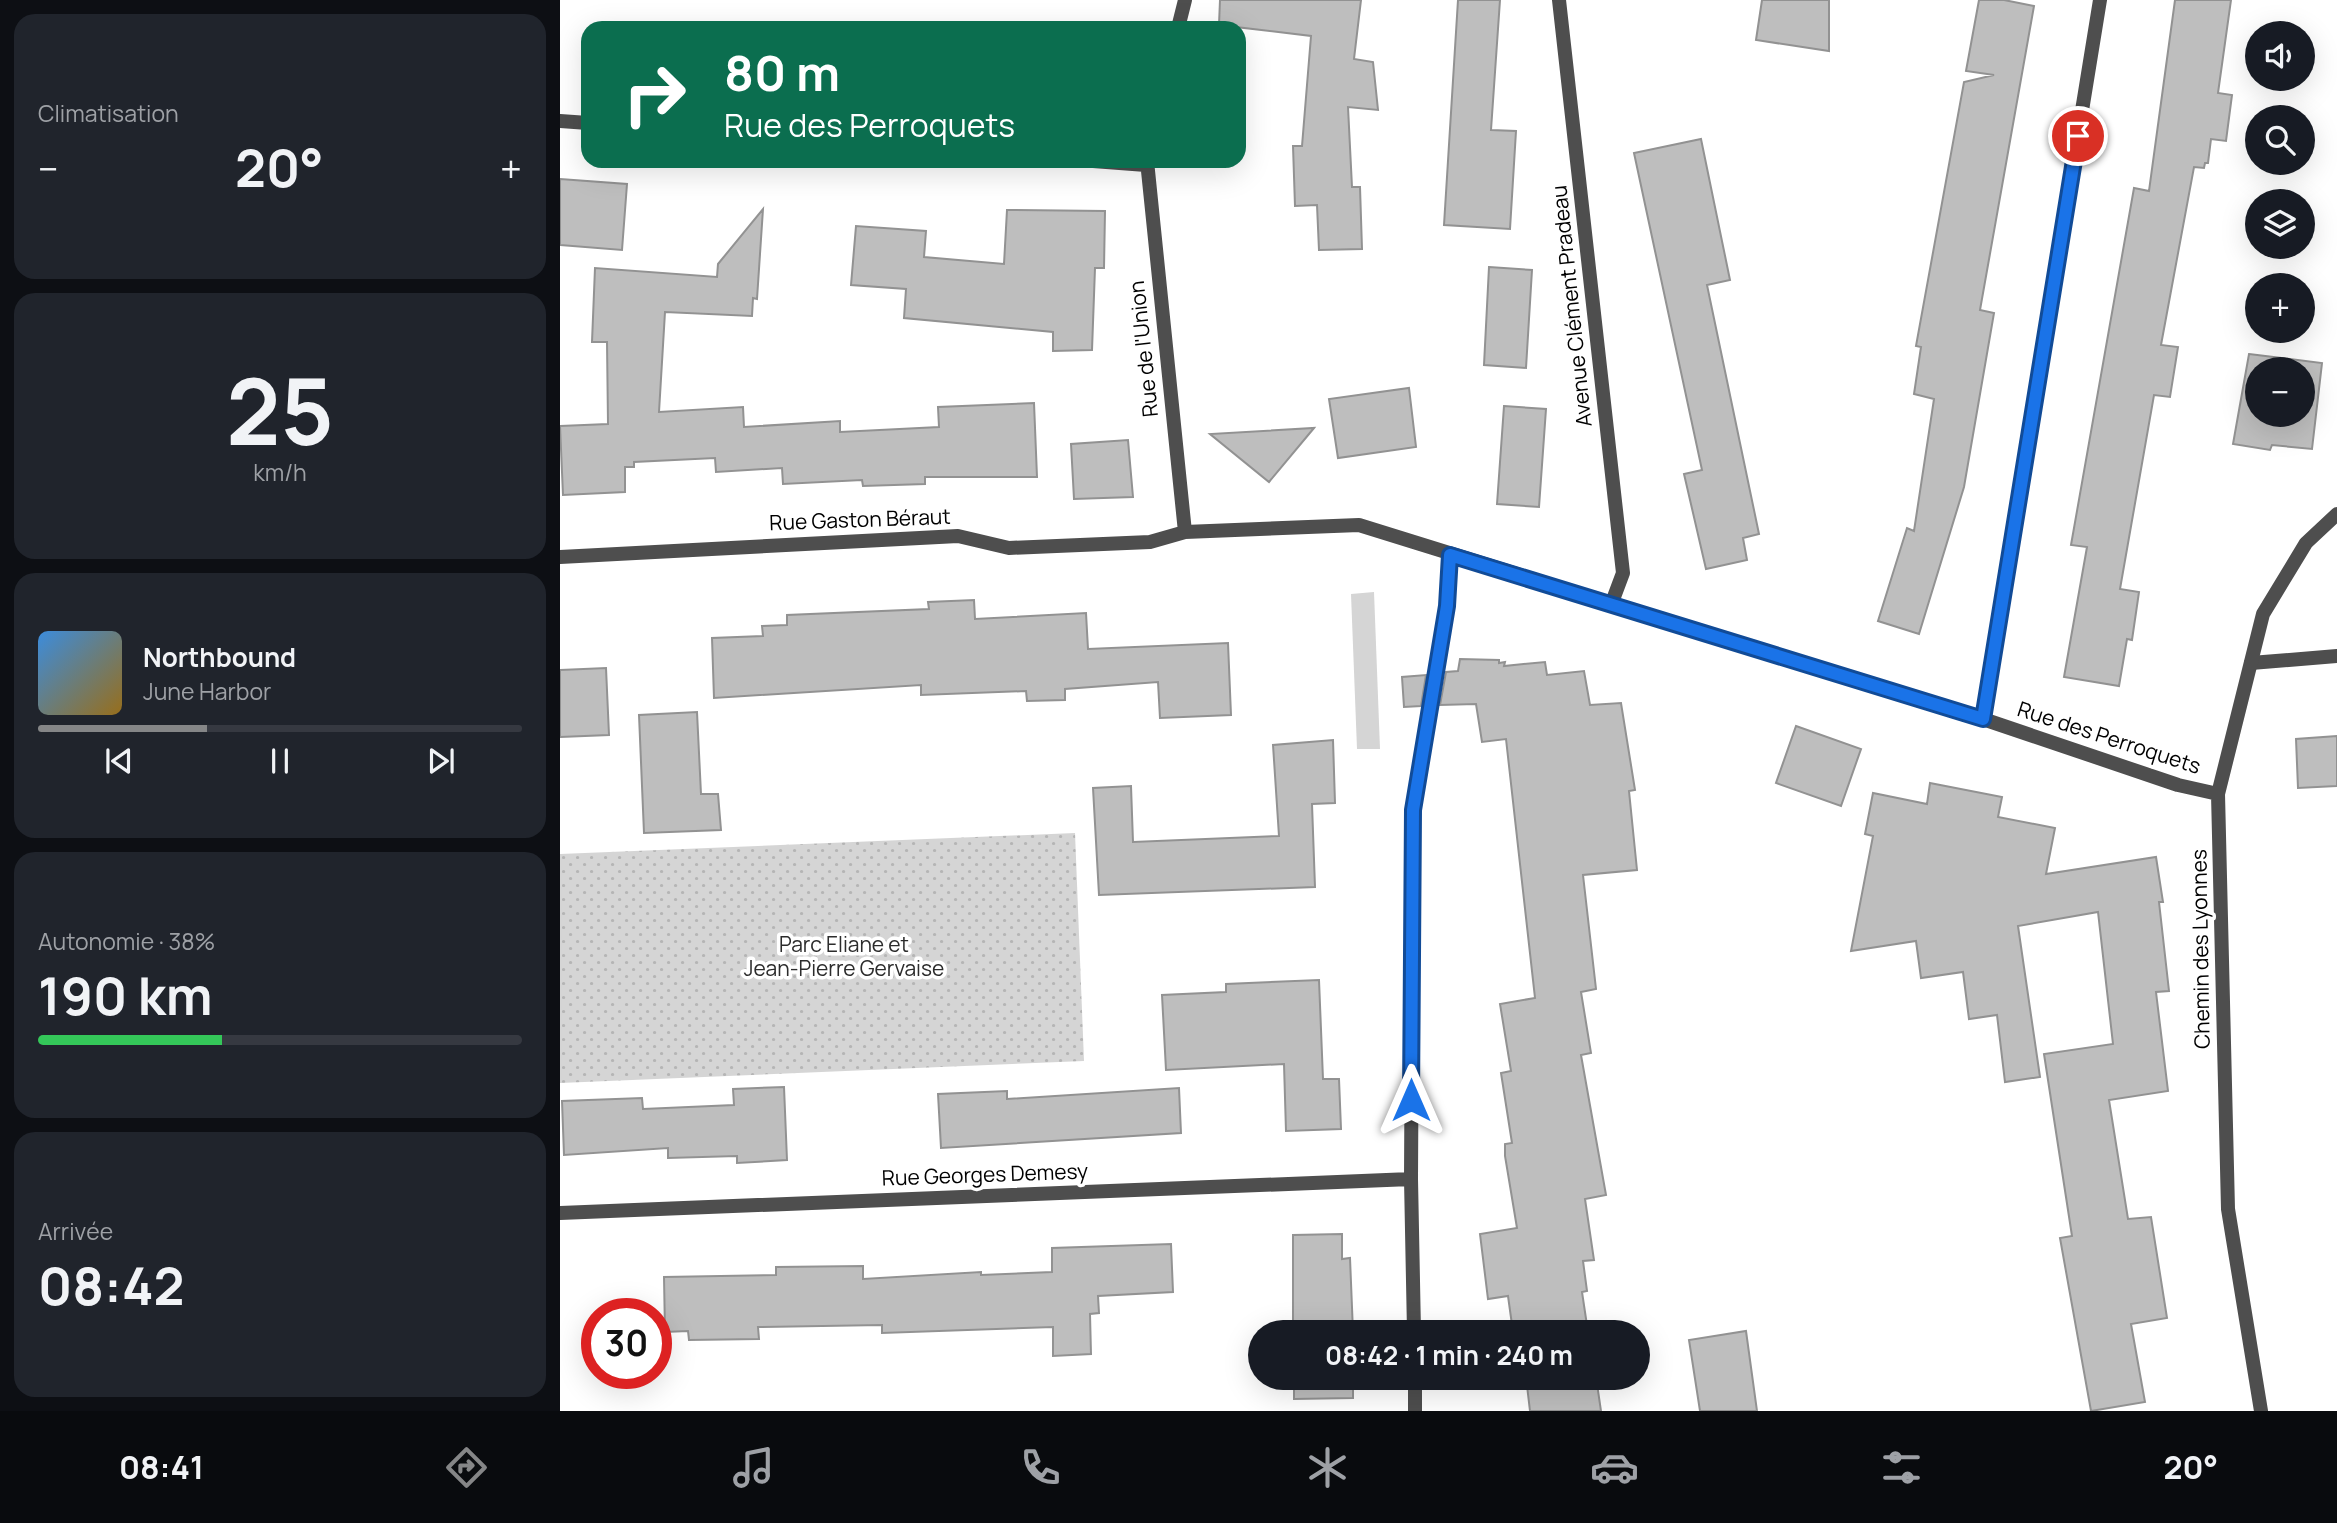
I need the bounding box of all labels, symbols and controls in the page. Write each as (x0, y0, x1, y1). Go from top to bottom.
map controls (2245, 21, 2315, 427)
button: sound (2245, 21, 2315, 91)
text: 80 m (724, 39, 840, 106)
icon: right (609, 49, 700, 140)
text: Climatisation (38, 97, 179, 129)
text: Rue des Perroquets (724, 103, 1015, 147)
button: search (2245, 105, 2315, 175)
pin (2048, 106, 2108, 166)
icon: arrive (2059, 117, 2097, 155)
text: 20° (235, 132, 324, 203)
text: − (38, 142, 59, 194)
text: + (500, 142, 522, 194)
street label: Avenue Clément Pradeau (1544, 184, 1598, 428)
button: layers (2245, 189, 2315, 259)
button: + (2245, 273, 2315, 343)
street label: Rue de l'Union (1122, 280, 1164, 419)
text: 25 (226, 348, 334, 472)
button: − (2245, 357, 2315, 427)
text: km/h (253, 456, 307, 488)
street label: Rue Gaston Béraut (769, 502, 951, 536)
text: Northbound (143, 639, 296, 675)
text: June Harbor (143, 675, 271, 707)
street label: Rue des Perroquets (2014, 694, 2204, 780)
icon: previous (100, 742, 138, 780)
icon: pause (261, 742, 299, 780)
icon: next (422, 742, 460, 780)
street label: Chemin des Lyonnes (2184, 849, 2216, 1049)
text: Autonomie · 38% (38, 925, 215, 957)
park label: Parc Eliane et Jean-Pierre Gervaise (744, 930, 944, 982)
text: 190 km (38, 960, 212, 1031)
position arrow (1374, 1063, 1448, 1137)
street label: Rue Georges Demesy (881, 1156, 1089, 1192)
text: Arrivée (38, 1215, 113, 1247)
text: 08:42 (38, 1250, 184, 1321)
speed limit sign: 30 (581, 1298, 672, 1389)
text: 08:42 · 1 min · 240 m (1325, 1337, 1573, 1373)
icon: directions (442, 1443, 491, 1492)
icon: music (729, 1443, 778, 1492)
icon: phone (1016, 1443, 1065, 1492)
icon: climate (1303, 1443, 1352, 1492)
icon: car (1590, 1443, 1639, 1492)
icon: filters (1877, 1443, 1926, 1492)
text: 08:41 (119, 1445, 204, 1489)
text: 20° (2164, 1445, 2218, 1489)

